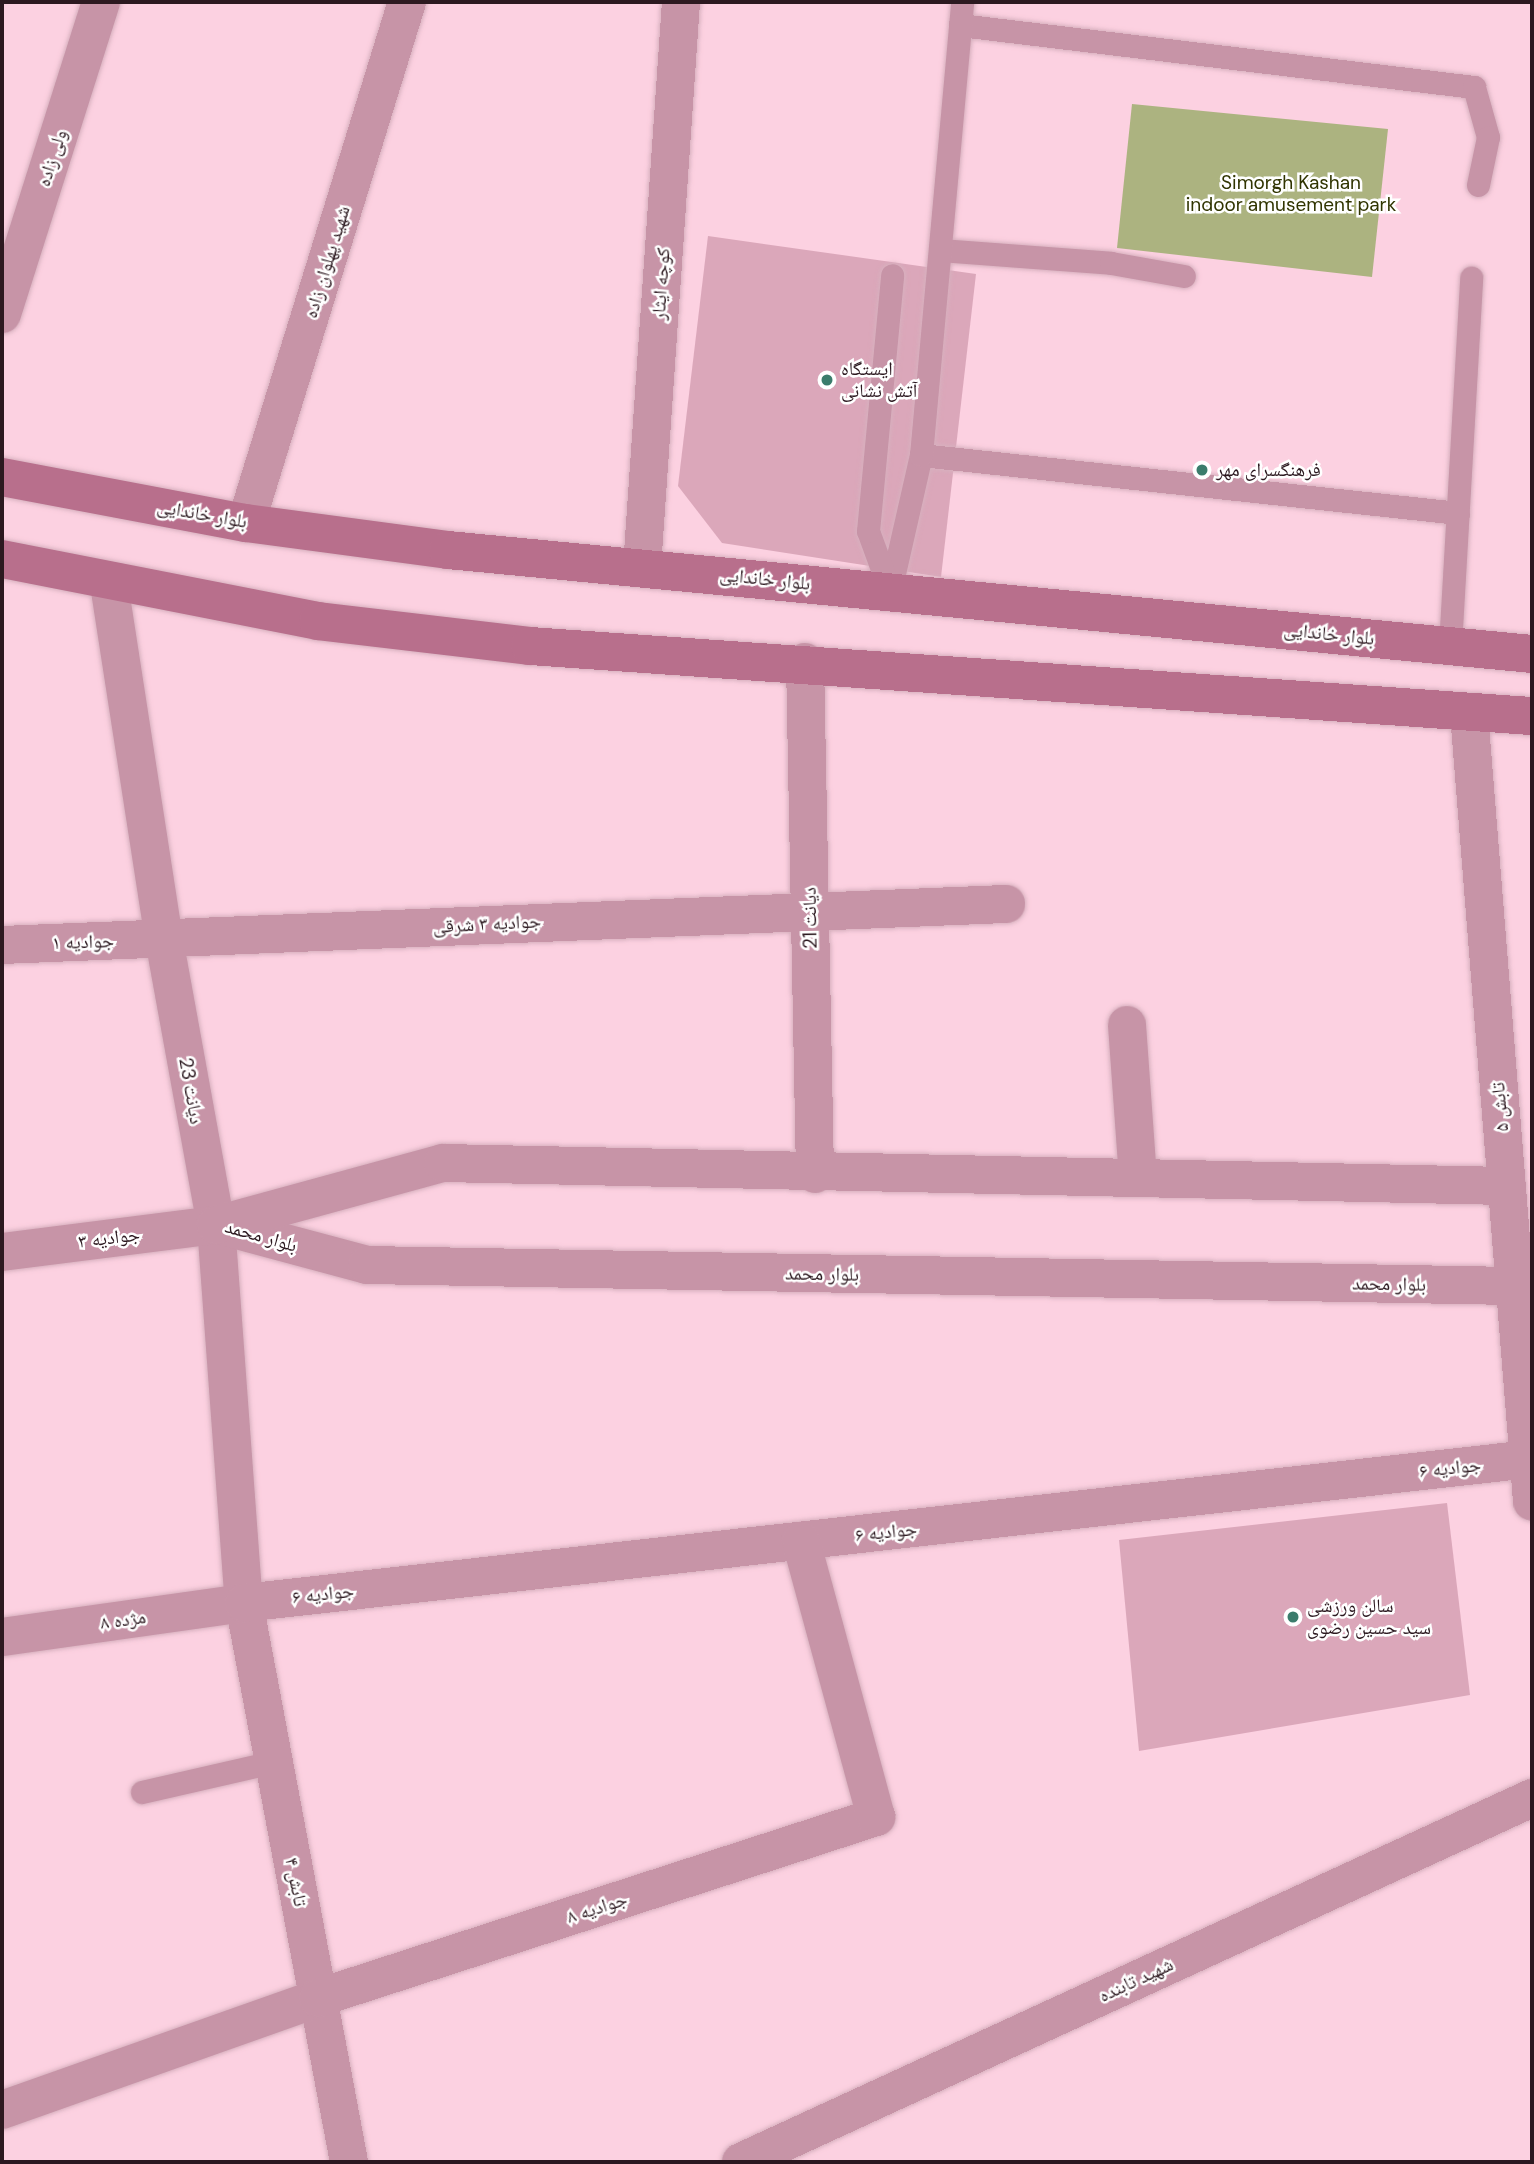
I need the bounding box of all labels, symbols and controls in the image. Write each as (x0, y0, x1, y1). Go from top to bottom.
street label: ولی زاده (32, 127, 72, 189)
park label: Simorgh Kashan indoor amusement park (1186, 172, 1396, 216)
street label: شهید پهلوان زاده (299, 203, 355, 321)
street label: کوچه ایثار (647, 247, 675, 321)
place label: ایستگاه آتش نشانی (841, 358, 917, 402)
marker: ایستگاه آتش نشانی (819, 372, 835, 388)
place label: فرهنگسرای مهر (1216, 459, 1321, 481)
marker: فرهنگسرای مهر (1194, 462, 1210, 478)
street label: بلوار خاندایی (155, 495, 249, 533)
street label: بلوار خاندایی (719, 563, 811, 595)
street label: بلوار خاندایی (1283, 618, 1375, 650)
street label: دیانت 21 (798, 887, 822, 949)
street label: جوادیه ۳ شرقی (432, 910, 542, 938)
street label: جوادیه ۱ (52, 930, 114, 954)
street label: دیانت 23 (174, 1056, 208, 1126)
street label: تابش ۵ (1486, 1081, 1514, 1133)
street label: بلوار محمد (222, 1215, 300, 1257)
street label: جوادیه ۳ (77, 1223, 141, 1253)
street label: بلوار محمد (785, 1262, 859, 1286)
street label: بلوار محمد (1352, 1272, 1426, 1296)
street label: جوادیه ۶ (1418, 1453, 1482, 1483)
street label: جوادیه ۶ (854, 1517, 918, 1547)
street label: جوادیه ۶ (291, 1579, 355, 1609)
place label: سالن ورزشی سید حسین رضوی (1307, 1595, 1431, 1639)
street label: مژده ۸ (99, 1606, 147, 1634)
marker: سالن ورزشی سید حسین رضوی (1285, 1609, 1301, 1625)
street label: تابش ۴ (280, 1856, 312, 1908)
street label: جوادیه ۸ (564, 1888, 630, 1928)
street label: شهید تابنده (1095, 1953, 1177, 2007)

